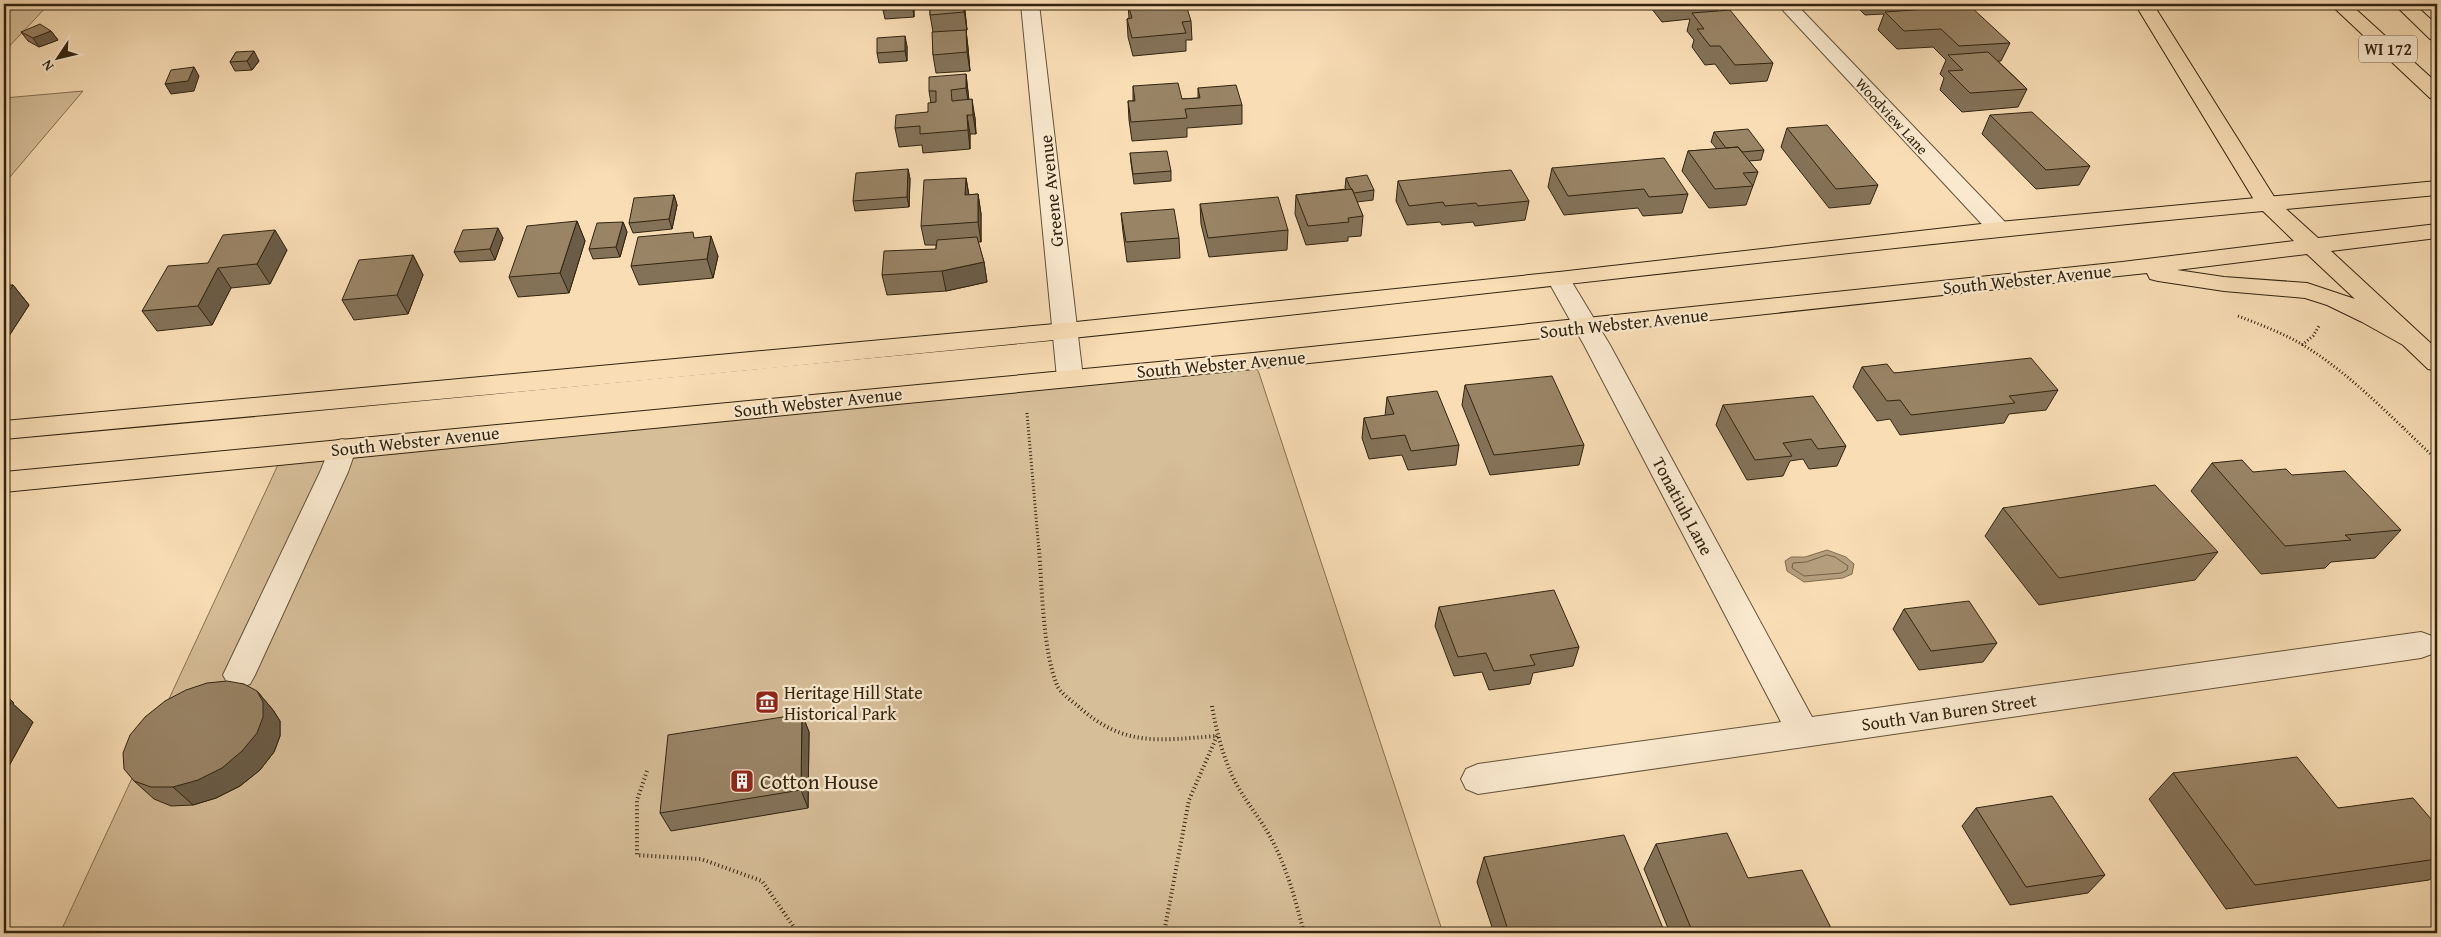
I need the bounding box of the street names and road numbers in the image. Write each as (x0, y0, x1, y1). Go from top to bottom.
road number: WI 172 (2359, 36, 2417, 62)
street label: Woodview Lane (1851, 73, 1933, 159)
street label: Greene Avenue (1032, 134, 1070, 248)
street label: South Webster Avenue (1941, 257, 2113, 301)
street label: South Webster Avenue (1538, 301, 1710, 345)
street label: South Webster Avenue (1136, 343, 1306, 385)
street label: South Webster Avenue (732, 380, 904, 424)
street label: South Webster Avenue (329, 419, 501, 463)
street label: Tonatiuh Lane (1646, 452, 1720, 560)
street label: South Van Buren Street (1860, 686, 2039, 738)

